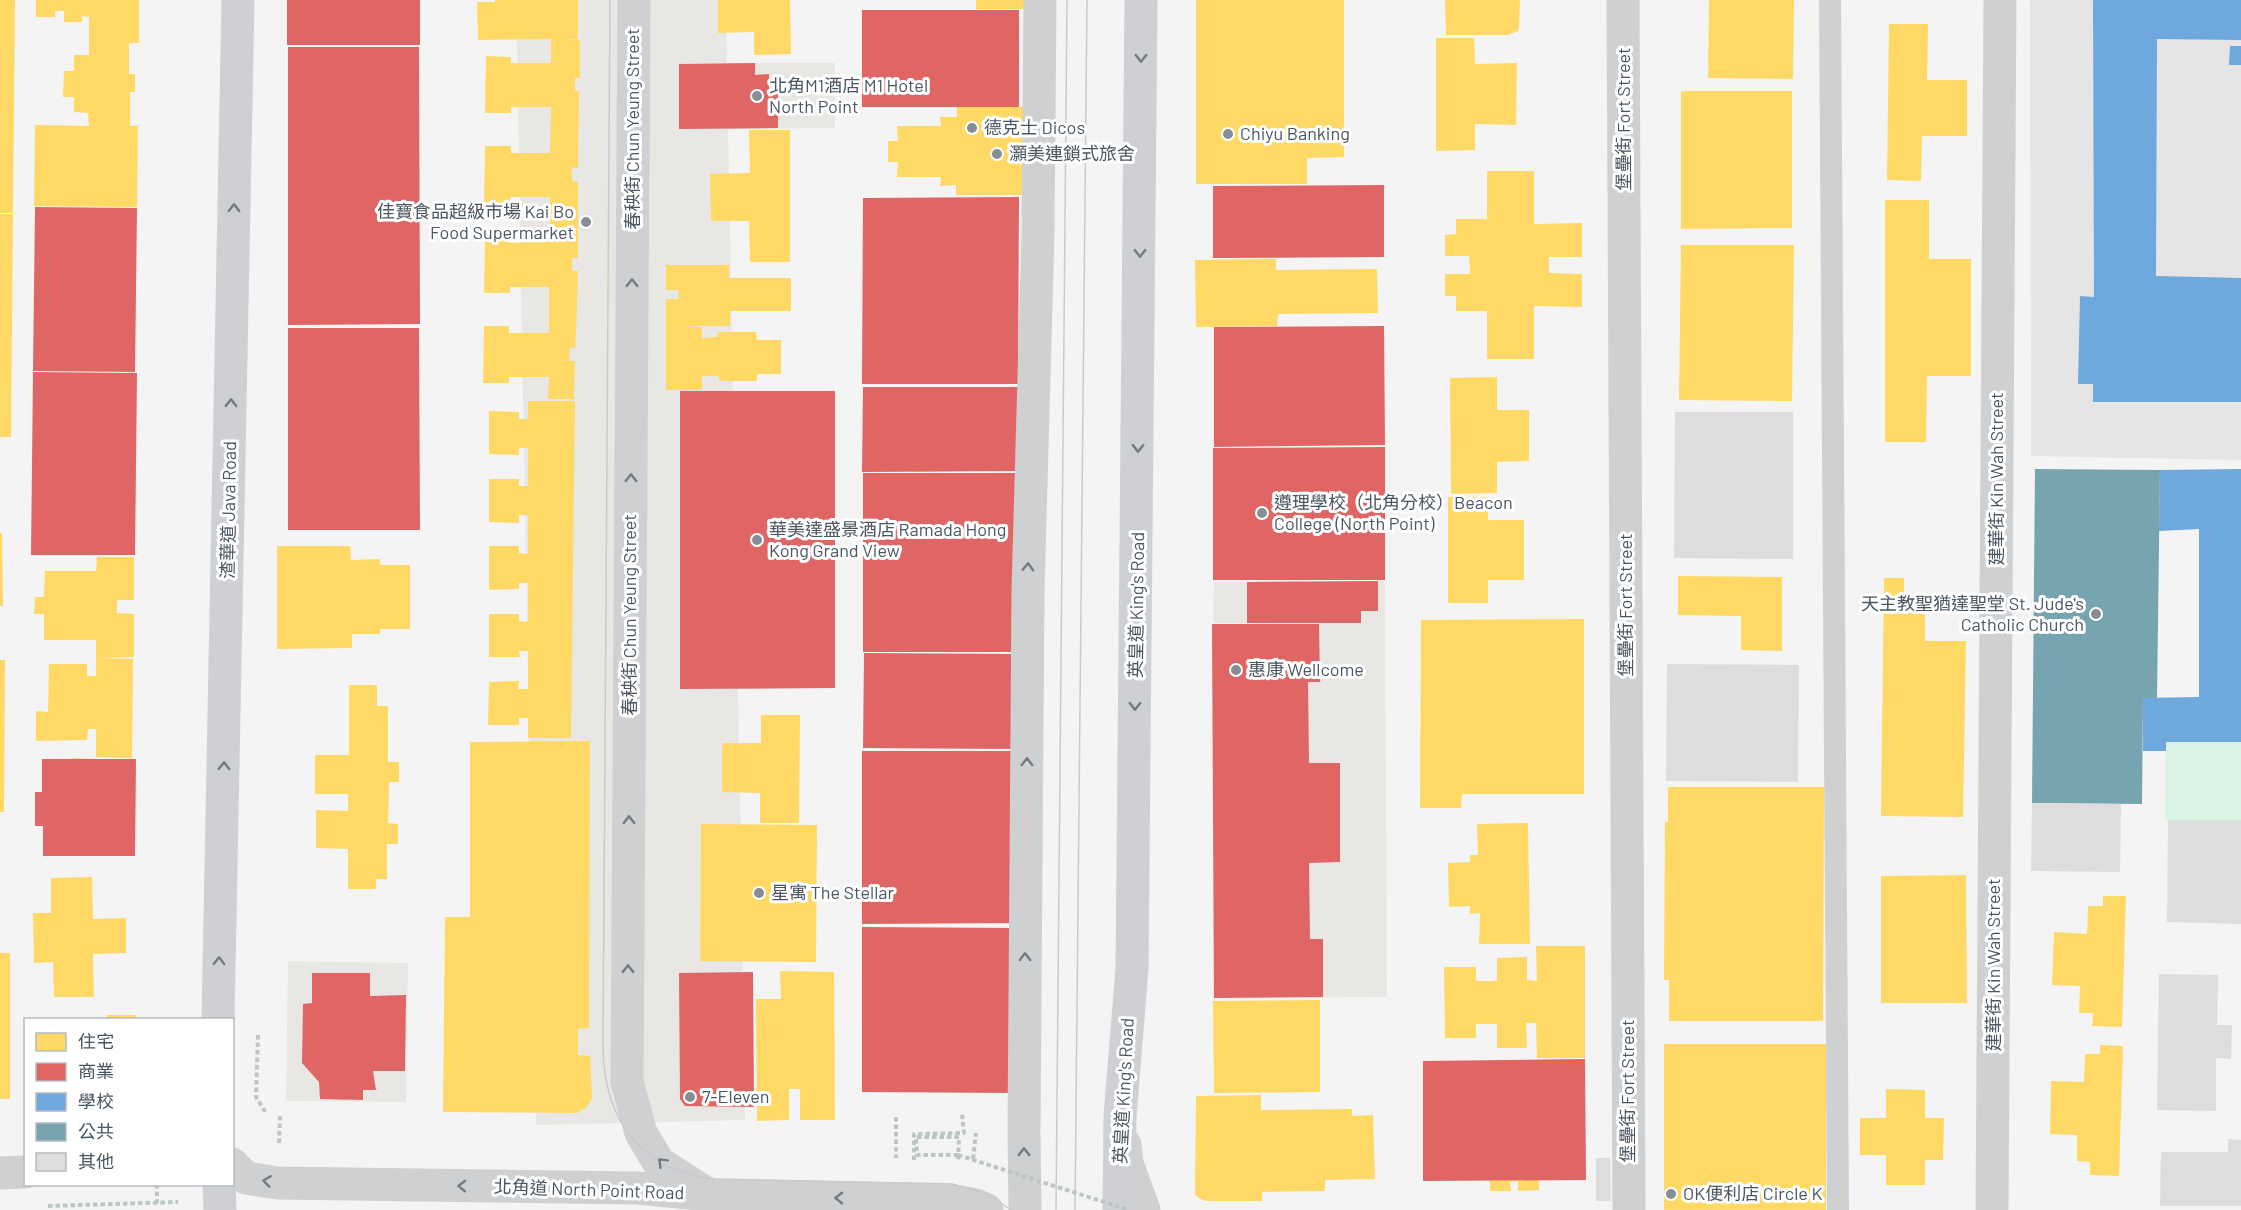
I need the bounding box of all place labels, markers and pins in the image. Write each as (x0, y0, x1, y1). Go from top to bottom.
place label: 北角M1酒店 M1 Hotel North Point (769, 74, 928, 117)
marker: 北角M1酒店 M1 Hotel North Point (750, 89, 764, 103)
place label: 德克士 Dicos (984, 116, 1085, 138)
marker: 德克士 Dicos (965, 121, 979, 135)
place label: Chiyu Banking (1240, 122, 1350, 144)
marker: Chiyu Banking (1221, 127, 1235, 141)
place label: 灝美連鎖式旅舍 (1009, 142, 1135, 164)
marker: 灝美連鎖式旅舍 (990, 147, 1004, 161)
place label: 佳寶食品超級市場 Kai Bo Food Supermarket (377, 200, 574, 243)
marker: 佳寶食品超級市場 Kai Bo Food Supermarket (579, 215, 593, 229)
place label: 遵理學校（北角分校）Beacon College (North Point) (1274, 491, 1513, 534)
marker: 遵理學校（北角分校）Beacon College (North Point) (1255, 506, 1269, 520)
place label: 華美達盛景酒店 Ramada Hong Kong Grand View (769, 518, 1006, 561)
marker: 華美達盛景酒店 Ramada Hong Kong Grand View (750, 533, 764, 547)
place label: 天主教聖猶達聖堂 St. Jude's Catholic Church (1861, 592, 2084, 635)
marker: 天主教聖猶達聖堂 St. Jude's Catholic Church (2089, 607, 2103, 621)
place label: 惠康 Wellcome (1248, 658, 1364, 680)
marker: 惠康 Wellcome (1229, 663, 1243, 677)
place label: 星寓 The Stellar (771, 881, 894, 903)
marker: 星寓 The Stellar (752, 886, 766, 900)
place label: 7-Eleven (702, 1085, 770, 1107)
marker: 7-Eleven (683, 1090, 697, 1104)
place label: OK便利店 Circle K (1683, 1182, 1822, 1204)
marker: OK便利店 Circle K (1664, 1187, 1678, 1201)

